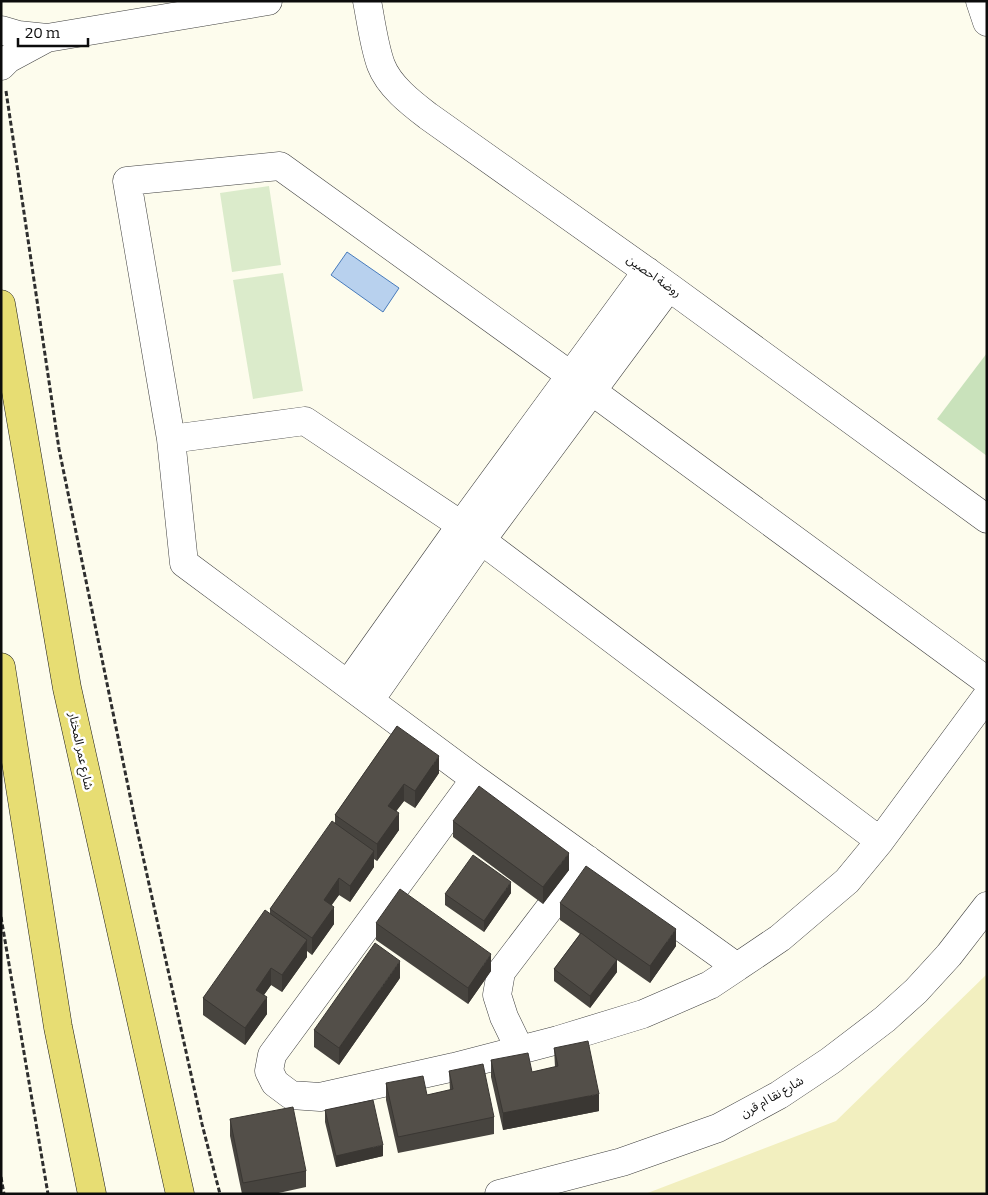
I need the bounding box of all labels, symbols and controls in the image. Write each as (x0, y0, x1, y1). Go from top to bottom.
scale bar (18, 15, 88, 47)
text: 20 m (25, 24, 61, 42)
street label: روضة احصين (624, 252, 684, 300)
street label: شارع عمر المختار (64, 710, 96, 791)
street label: شارع نقا ام قرن (738, 1073, 807, 1122)

